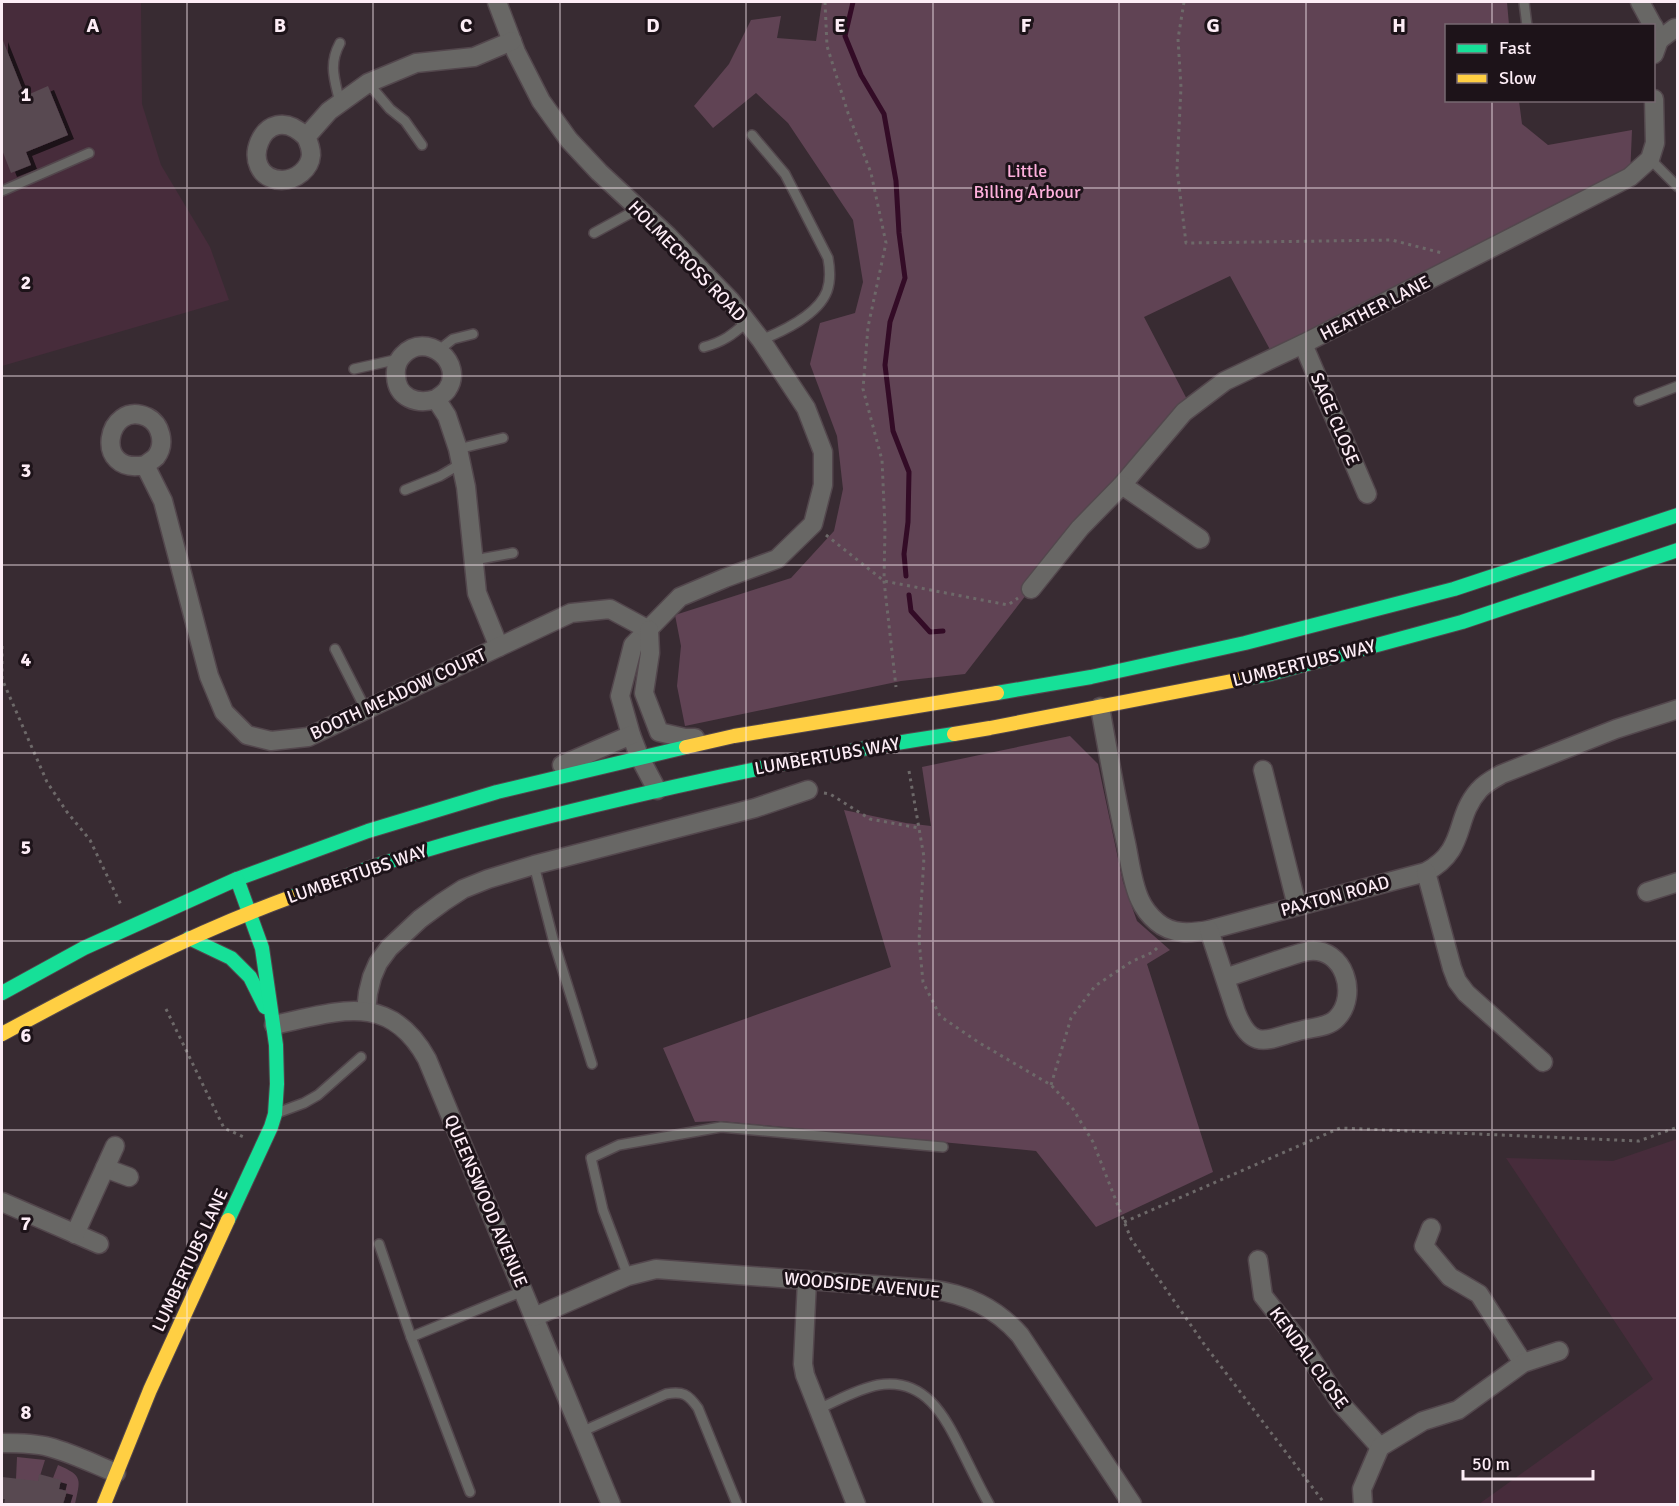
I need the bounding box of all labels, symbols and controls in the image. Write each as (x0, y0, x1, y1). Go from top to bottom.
text: A (87, 13, 100, 38)
text: B (274, 13, 286, 38)
text: C (460, 13, 472, 38)
text: D (646, 13, 660, 38)
text: E (834, 13, 846, 38)
text: F (1021, 13, 1032, 38)
text: G (1206, 13, 1220, 38)
text: H (1392, 13, 1406, 38)
legend (1445, 24, 1655, 102)
text: Fast (1499, 37, 1531, 59)
text: Slow (1499, 67, 1536, 89)
text: 1 (21, 82, 32, 107)
park label: Little Billing Arbour (973, 160, 1081, 203)
street label: HOLMECROSS ROAD (624, 196, 750, 326)
text: 2 (21, 270, 31, 295)
street label: HEATHER LANE (1316, 271, 1434, 345)
street label: SAGE CLOSE (1306, 369, 1364, 469)
text: 3 (21, 458, 31, 483)
street label: LUMBERTUBS WAY (1230, 635, 1378, 691)
street label: BOOTH MEADOW COURT (307, 644, 490, 744)
text: 4 (21, 647, 32, 672)
street label: LUMBERTUBS WAY (753, 732, 901, 780)
text: 5 (21, 835, 31, 860)
street label: LUMBERTUBS WAY (284, 840, 430, 908)
street label: PAXTON ROAD (1278, 871, 1392, 921)
text: 6 (21, 1023, 32, 1048)
street label: QUEENSWOOD AVENUE (440, 1111, 532, 1291)
street label: LUMBERTUBS LANE (147, 1185, 233, 1335)
text: 7 (21, 1211, 32, 1236)
street label: WOODSIDE AVENUE (783, 1267, 941, 1303)
street label: KENDAL CLOSE (1265, 1303, 1353, 1413)
text: 8 (21, 1400, 32, 1425)
scale bar (1463, 1443, 1594, 1481)
text: 50 m (1472, 1453, 1510, 1475)

